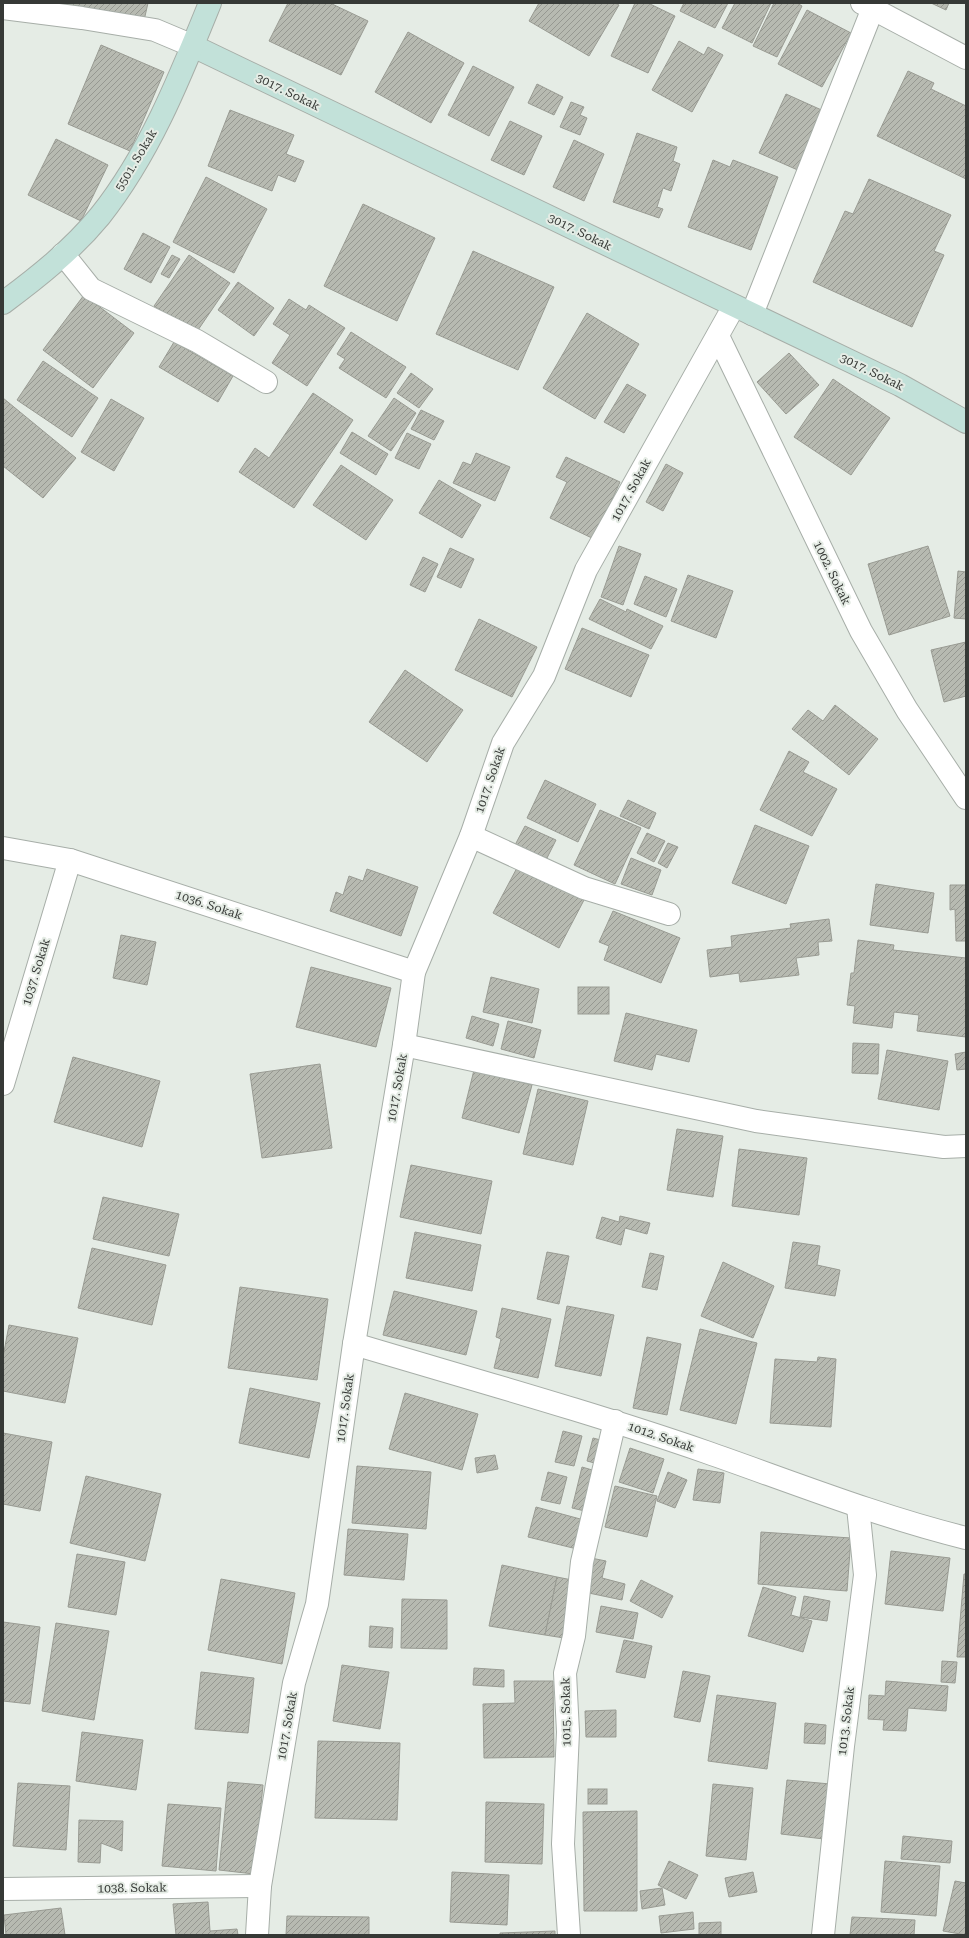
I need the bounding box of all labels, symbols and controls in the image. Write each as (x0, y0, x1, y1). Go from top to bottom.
street label: 3017. Sokak (254, 71, 323, 114)
street label: 5501. Sokak (112, 126, 160, 193)
street label: 3017. Sokak (546, 211, 615, 254)
street label: 3017. Sokak (838, 351, 907, 394)
street label: 1017. Sokak (608, 456, 654, 524)
street label: 1002. Sokak (811, 539, 854, 608)
street label: 1017. Sokak (472, 745, 508, 815)
street label: 1036. Sokak (174, 888, 244, 922)
street label: 1037. Sokak (19, 936, 53, 1007)
street label: 1017. Sokak (384, 1052, 410, 1123)
street label: 1017. Sokak (333, 1372, 357, 1443)
street label: 1012. Sokak (626, 1419, 696, 1455)
street label: 1015. Sokak (558, 1677, 574, 1747)
street label: 1013. Sokak (835, 1685, 857, 1756)
street label: 1017. Sokak (274, 1690, 300, 1761)
street label: 1038. Sokak (97, 1880, 167, 1896)

